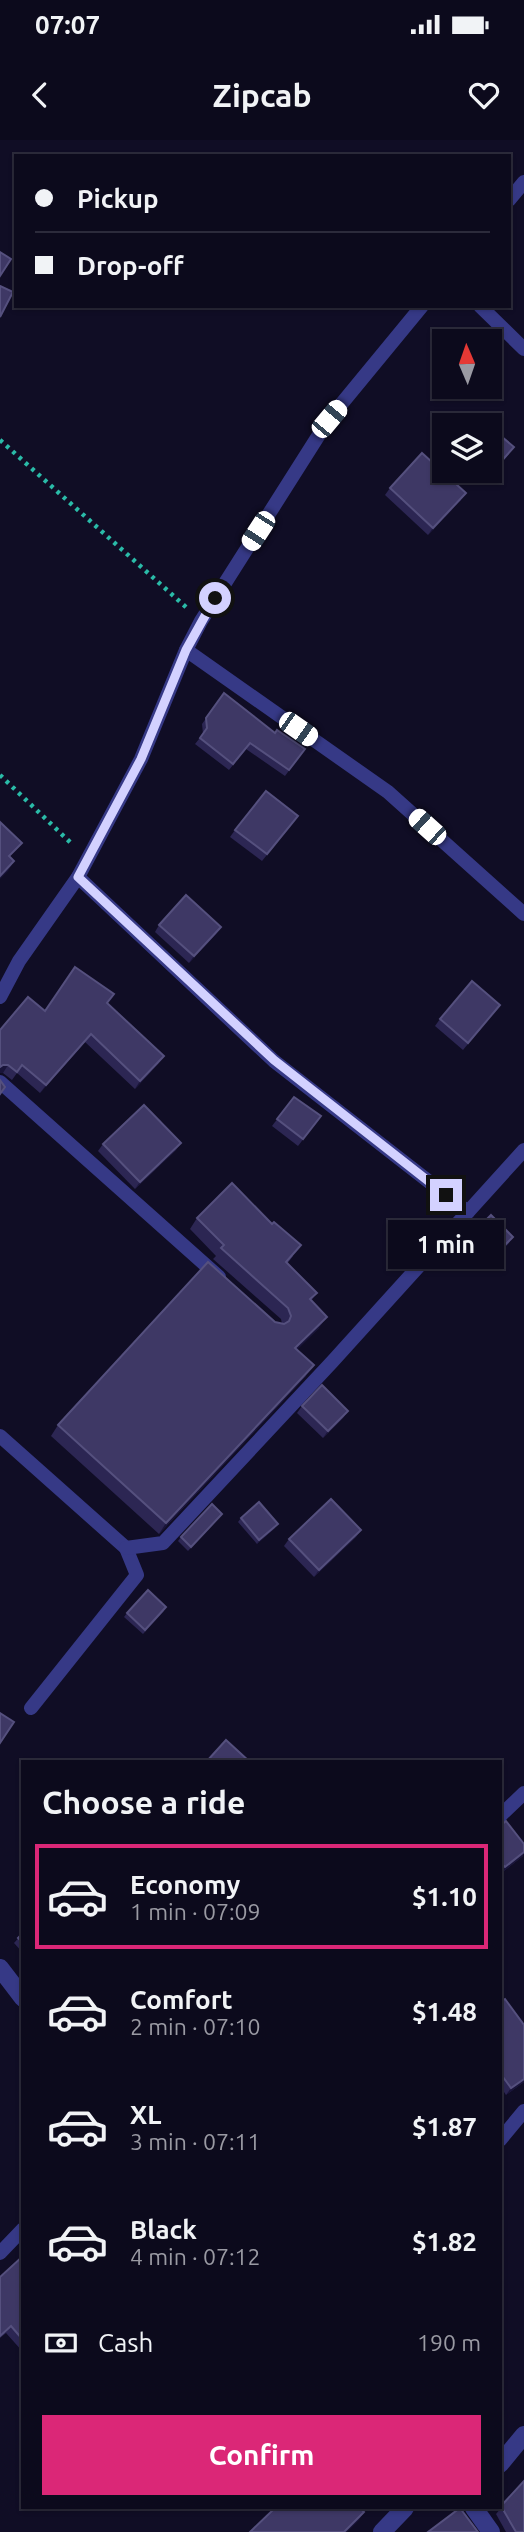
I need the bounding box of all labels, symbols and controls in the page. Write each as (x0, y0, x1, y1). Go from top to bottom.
text: 07:07 (35, 10, 100, 39)
icon: back (21, 76, 59, 114)
icon: heart (465, 76, 503, 114)
text: Zipcab (212, 77, 312, 113)
text: Pickup (77, 184, 159, 213)
text: Drop-off (77, 251, 184, 280)
north arrow (432, 329, 502, 399)
map controls (432, 329, 502, 483)
car (308, 396, 351, 442)
button: layers (432, 413, 502, 483)
car (238, 508, 279, 554)
route start (199, 582, 231, 614)
car (275, 708, 322, 750)
car (405, 805, 450, 849)
route end (430, 1179, 462, 1211)
callout: 1 min (388, 1220, 504, 1268)
text: 1 min (417, 1232, 475, 1257)
text: Choose a ride (42, 1784, 245, 1820)
icon: car (46, 1865, 109, 1928)
text: Economy (130, 1870, 240, 1899)
text: $1.10 (412, 1882, 477, 1911)
text: 1 min · 07:09 (130, 1899, 261, 1924)
icon: car (46, 1980, 109, 2043)
text: Comfort (130, 1985, 233, 2014)
text: $1.48 (412, 1997, 477, 2026)
text: 2 min · 07:10 (130, 2014, 261, 2039)
icon: car (46, 2095, 109, 2158)
text: XL (130, 2100, 161, 2129)
text: $1.87 (412, 2112, 477, 2141)
text: 3 min · 07:11 (130, 2129, 261, 2154)
icon: car (46, 2210, 109, 2273)
text: Black (130, 2215, 197, 2244)
text: $1.82 (412, 2227, 477, 2256)
text: 4 min · 07:12 (130, 2244, 261, 2269)
icon: cash (42, 2324, 80, 2362)
text: Cash (98, 2328, 153, 2357)
text: 190 m (417, 2330, 481, 2355)
button: Confirm (42, 2415, 481, 2495)

